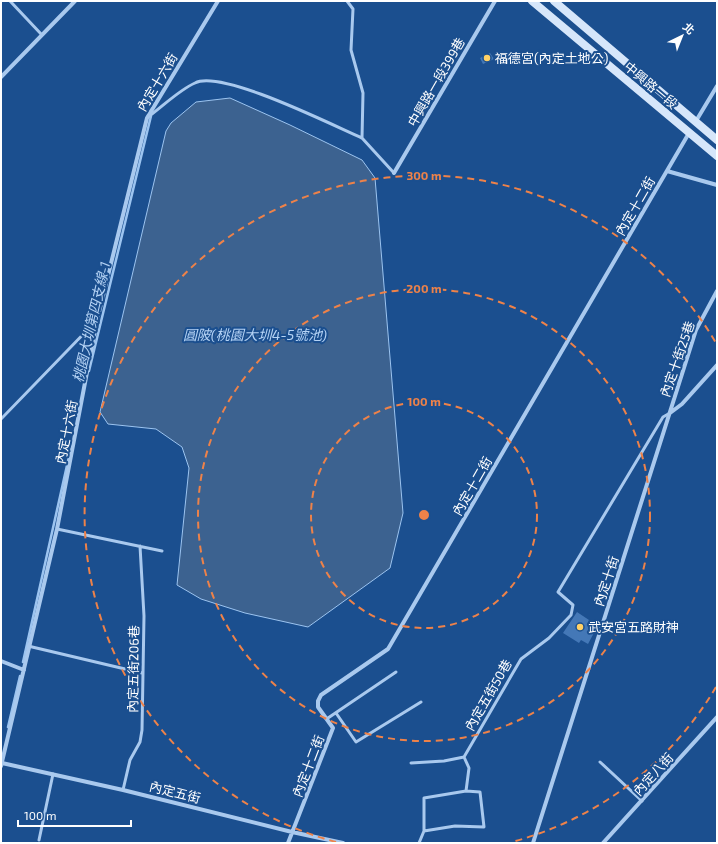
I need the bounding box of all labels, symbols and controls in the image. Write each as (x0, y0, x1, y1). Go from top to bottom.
north arrow (662, 16, 702, 56)
text: 北 (681, 20, 698, 37)
street label: 中興路一段399巷 (404, 35, 468, 129)
street label: 內定十六街 (133, 50, 181, 114)
place label: 福德宮(內定土地公) (495, 50, 608, 66)
marker: 福德宮(內定土地公) (482, 53, 492, 63)
street label: 中興路一段 (621, 58, 681, 112)
text: 300 m (406, 168, 442, 182)
street label: 內定十二街 (612, 174, 658, 238)
water label: 桃園大圳第四支線-1 (69, 260, 113, 384)
text: 200 m (406, 281, 442, 295)
street label: 內定十街25巷 (657, 319, 697, 399)
water label: 圓陂(桃園大圳4-5號池) (183, 326, 327, 343)
text: 100 m (407, 394, 441, 408)
street label: 內定十六街 (52, 399, 80, 465)
street label: 內定十二街 (449, 454, 495, 518)
centre of rings (417, 508, 431, 522)
street label: 內定十街 (590, 554, 622, 608)
place label: 武安宮五路財神 (588, 619, 679, 635)
marker: 武安宮五路財神 (575, 622, 585, 632)
street label: 內定五街206巷 (124, 625, 142, 713)
street label: 內定五街50巷 (461, 656, 515, 734)
street label: 內定十二街 (289, 733, 327, 799)
street label: 內定八街 (630, 749, 676, 799)
street label: 內定五街 (148, 778, 202, 806)
scale bar (18, 802, 131, 828)
text: 100 m (24, 808, 56, 822)

